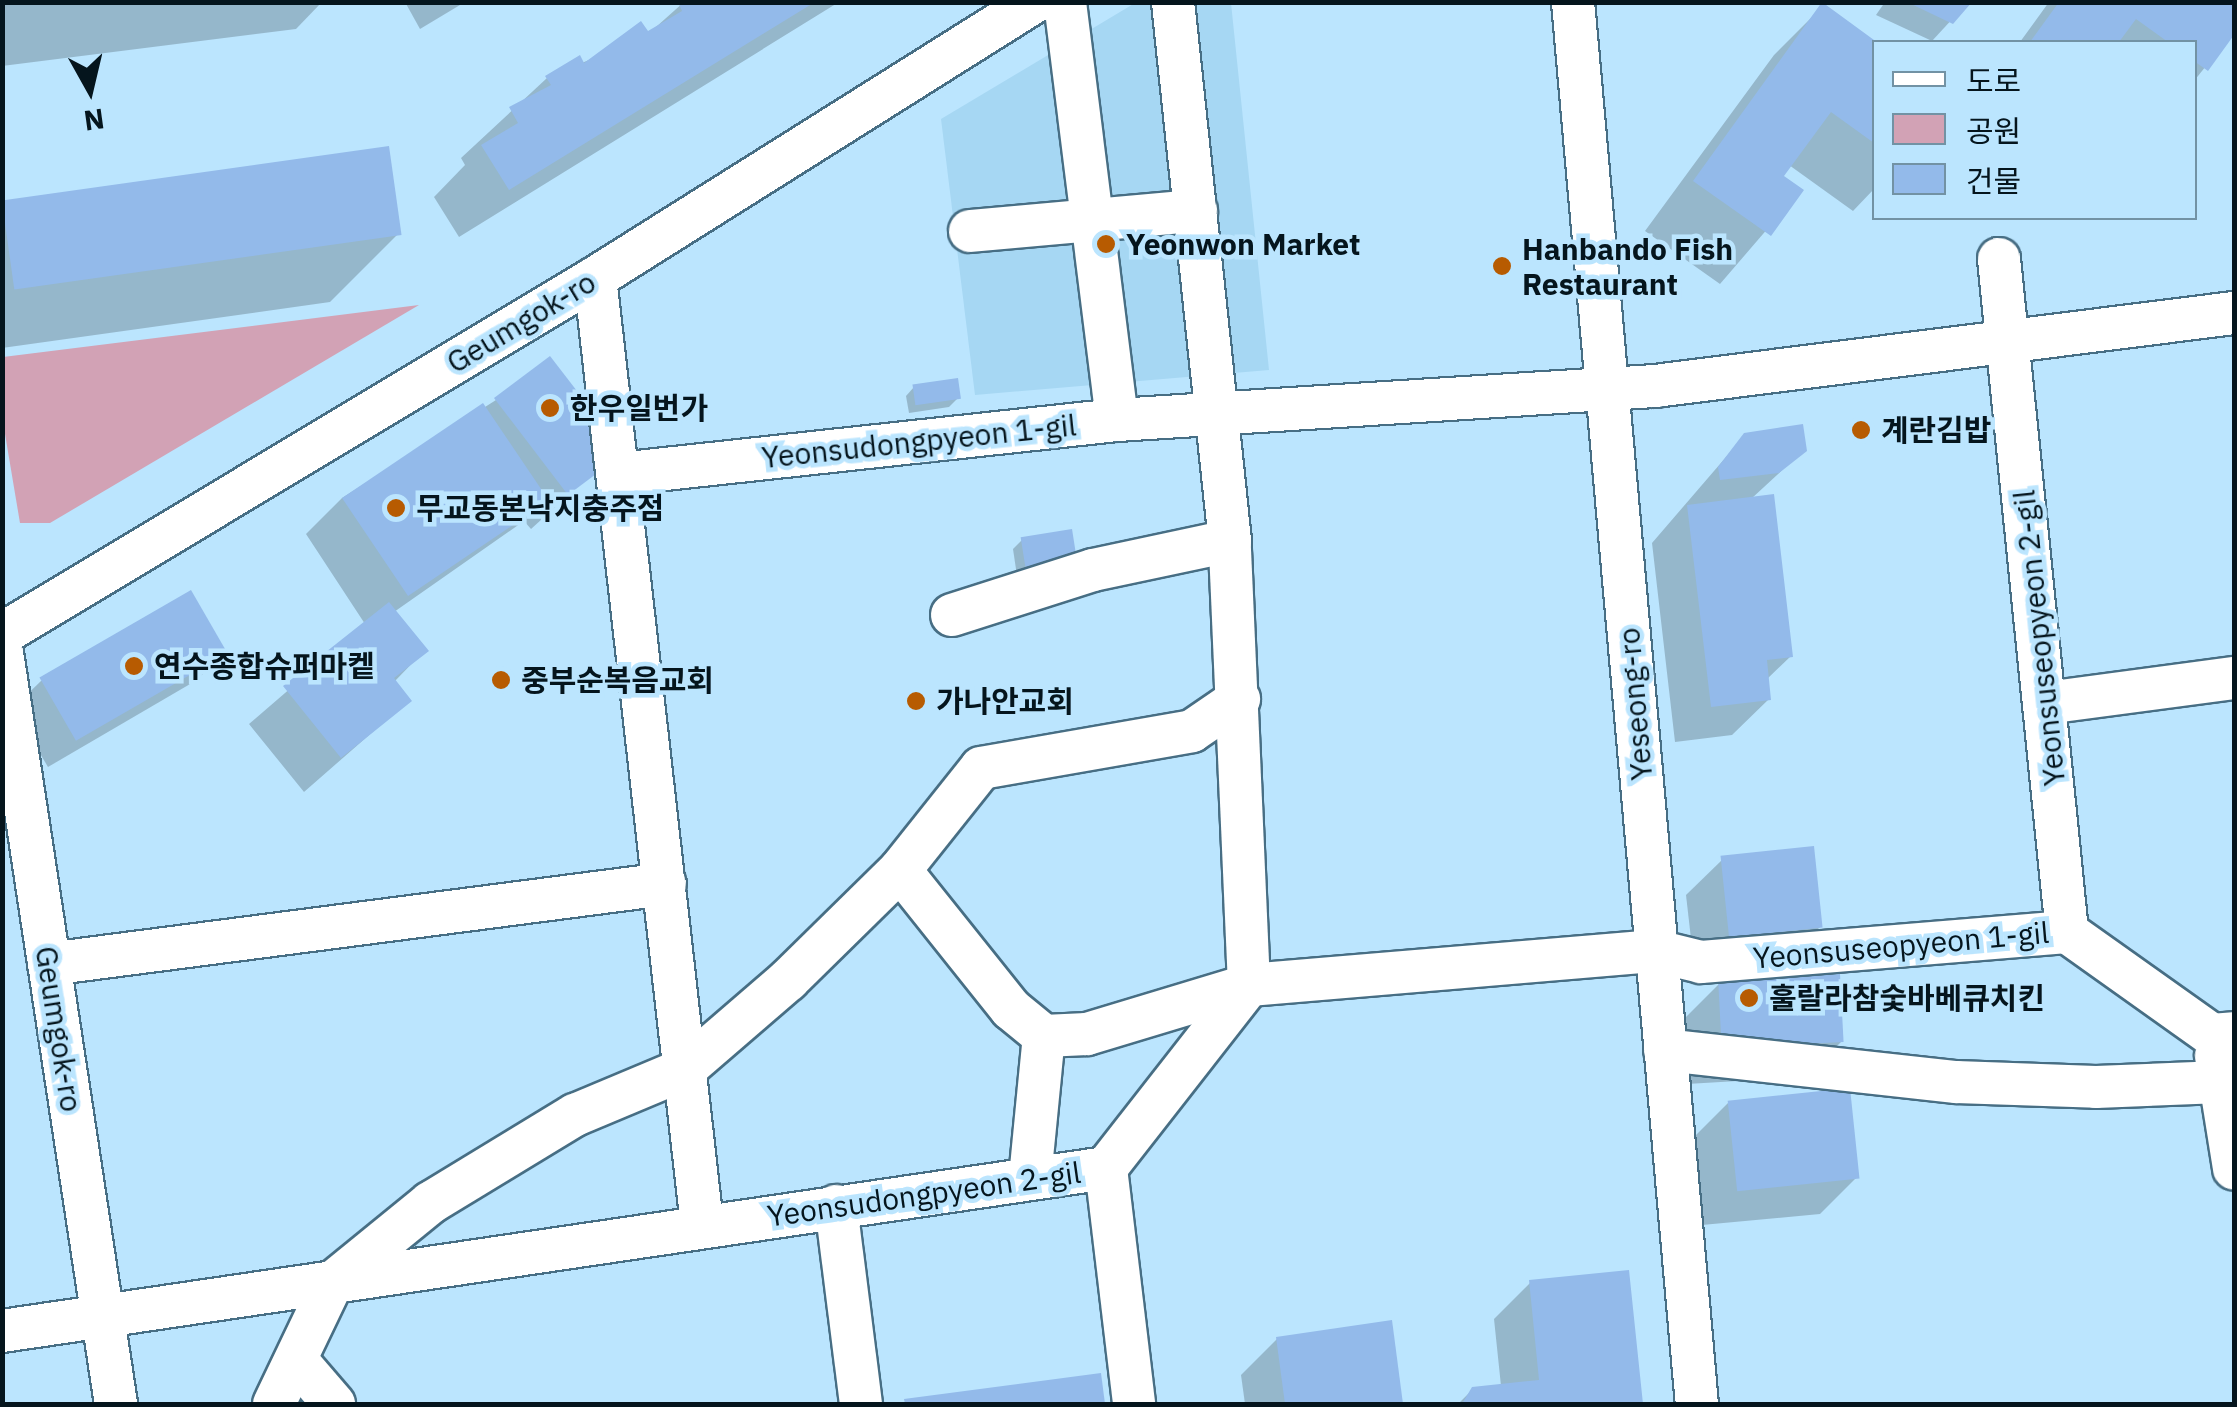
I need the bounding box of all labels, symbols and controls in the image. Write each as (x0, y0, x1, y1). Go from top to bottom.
north arrow (40, 40, 140, 140)
legend (1872, 40, 2197, 220)
text: 도로 (1966, 61, 2021, 100)
text: N (82, 100, 107, 140)
text: 공원 (1966, 111, 2021, 150)
text: 건물 (1966, 161, 2021, 200)
place label: Yeonwon Market (1126, 226, 1361, 262)
place label: Hanbando Fish Restaurant (1522, 231, 1733, 302)
marker: Yeonwon Market (1095, 233, 1117, 255)
marker: Hanbando Fish Restaurant (1491, 255, 1513, 277)
street label: Geumgok-ro (440, 264, 602, 380)
place label: 한우일번가 (570, 390, 708, 426)
marker: 한우일번가 (539, 397, 561, 419)
street label: Yeonsudongpyeon 1-gil (760, 407, 1078, 475)
place label: 계란김밥 (1881, 412, 1991, 448)
marker: 계란김밥 (1850, 419, 1872, 441)
street label: Yeonsuseopyeon 2-gil (2006, 488, 2072, 788)
place label: 무교동본낙지충주점 (416, 490, 664, 526)
marker: 무교동본낙지충주점 (385, 497, 407, 519)
street label: Yeseong-ro (1610, 626, 1660, 782)
place label: 연수종합슈퍼마켙 (154, 648, 375, 684)
marker: 연수종합슈퍼마켙 (123, 655, 145, 677)
place label: 중부순복음교회 (521, 662, 714, 698)
marker: 중부순복음교회 (490, 669, 512, 691)
place label: 가나안교회 (936, 683, 1074, 719)
marker: 가나안교회 (905, 690, 927, 712)
street label: Yeonsuseopyeon 1-gil (1751, 914, 2051, 976)
street label: Geumgok-ro (28, 944, 90, 1114)
place label: 훌랄라참숯바베큐치킨 (1769, 980, 2045, 1016)
marker: 훌랄라참숯바베큐치킨 (1738, 987, 1760, 1009)
street label: Yeonsudongpyeon 2-gil (765, 1154, 1083, 1234)

